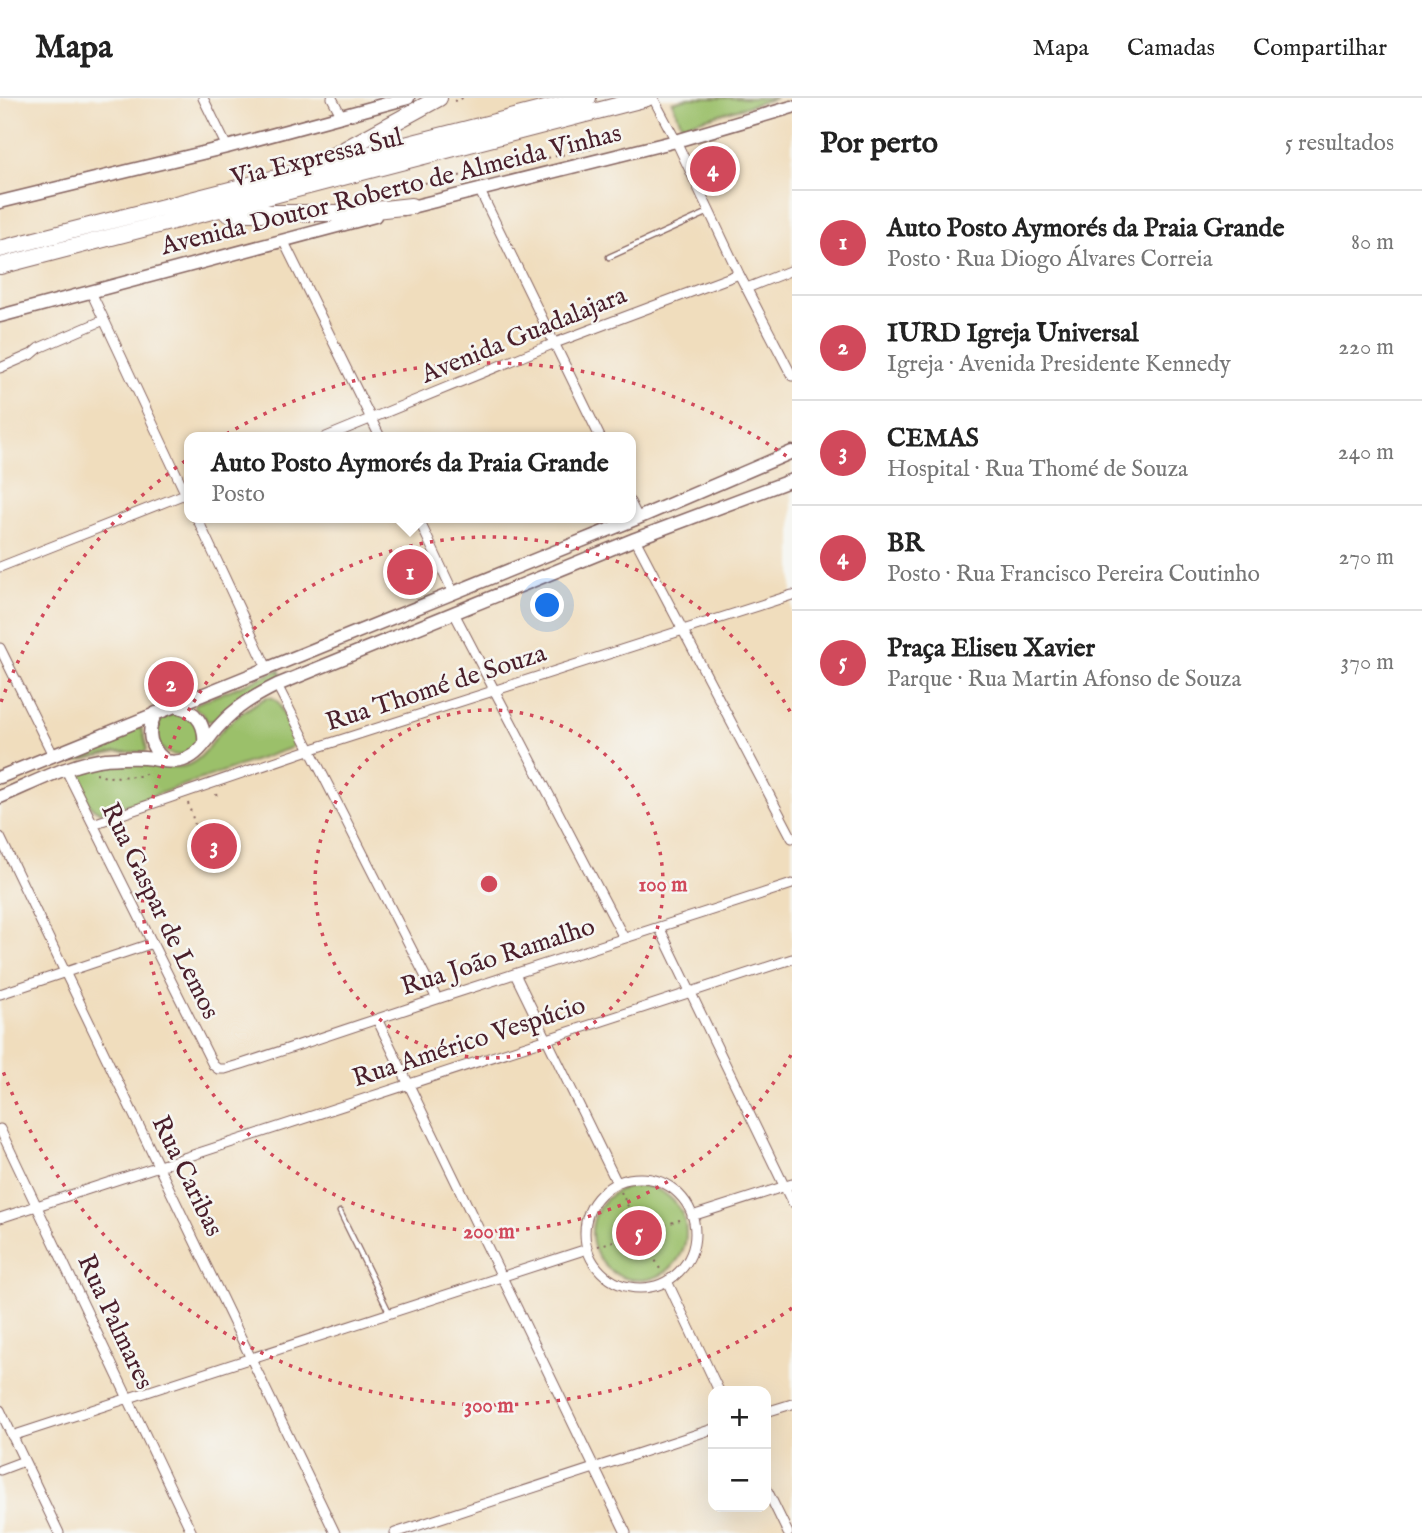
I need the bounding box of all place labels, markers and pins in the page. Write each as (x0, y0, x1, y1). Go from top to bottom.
pin: 4 (690, 143, 736, 195)
pin: 1 (387, 546, 433, 598)
pin: 2 (148, 658, 194, 710)
pin: 3 (191, 820, 237, 872)
centre of rings (477, 872, 501, 896)
pin: 5 (616, 1207, 662, 1259)

